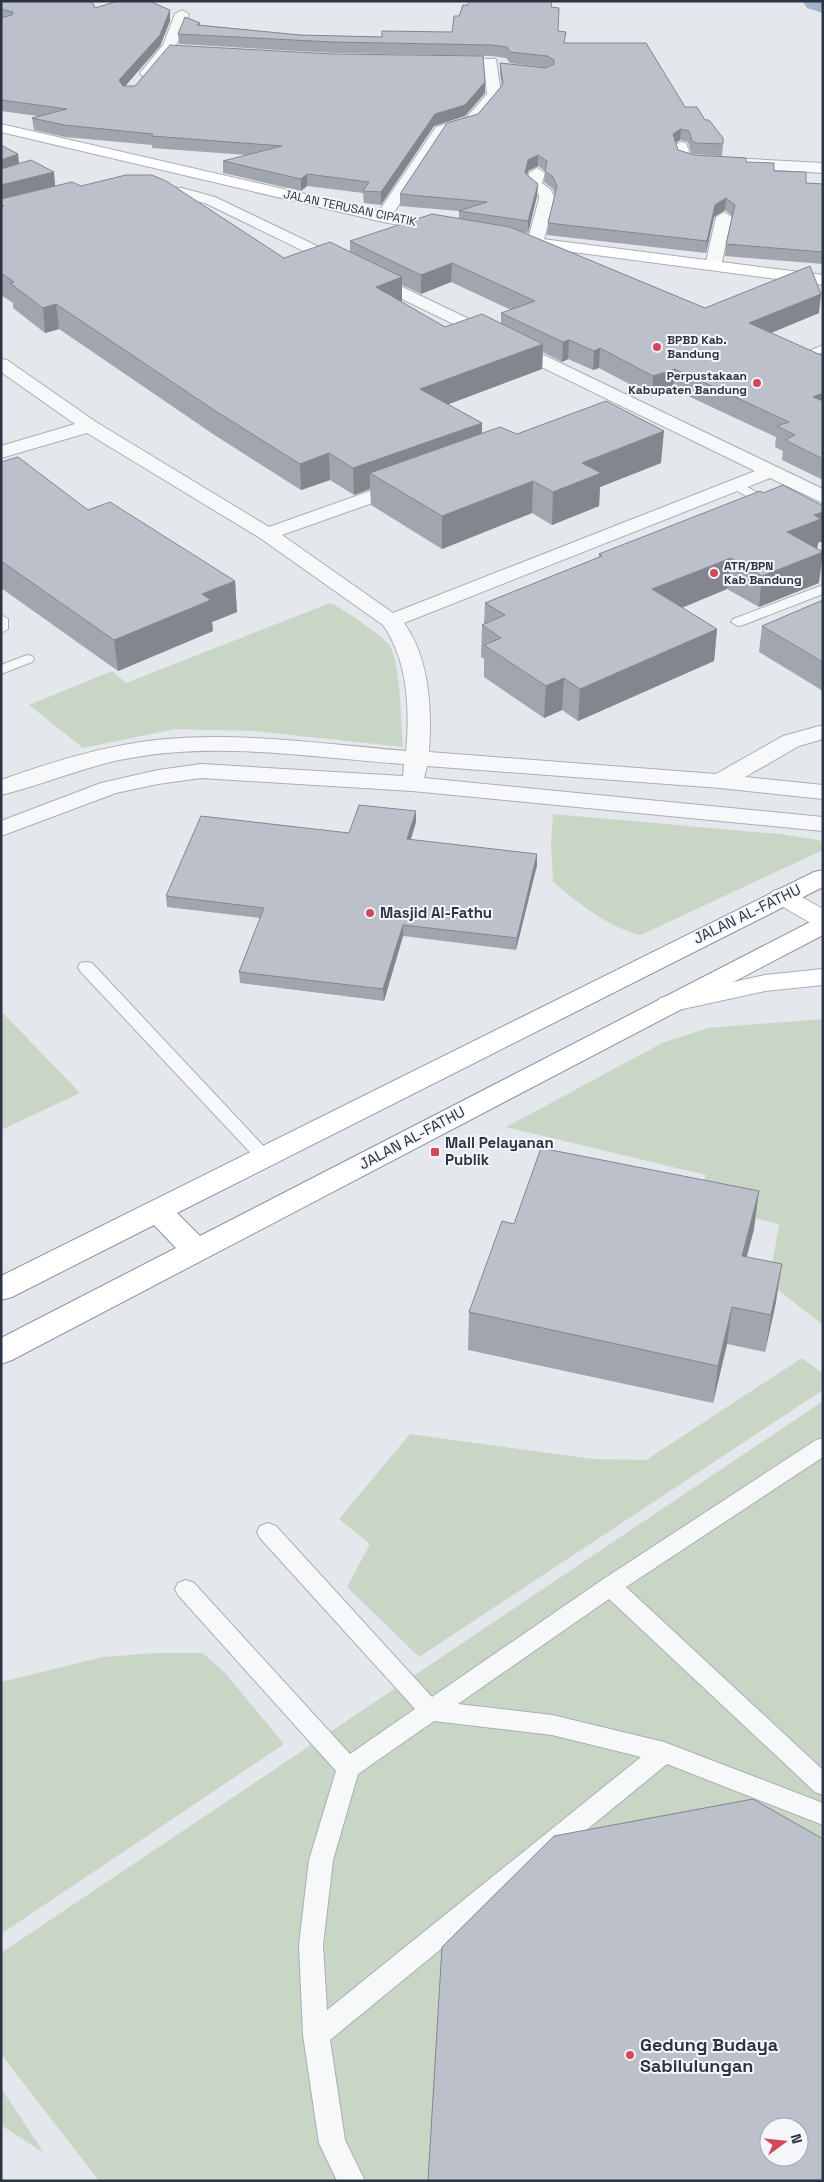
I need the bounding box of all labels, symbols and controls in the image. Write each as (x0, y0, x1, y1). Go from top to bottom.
street label: JALAN TERUSAN CIPATIK (282, 186, 419, 230)
place label: BPBD Kab. Bandung (667, 332, 727, 362)
marker: BPBD Kab. Bandung (651, 341, 663, 353)
place label: Perpustakaan Kabupaten Bandung (628, 368, 747, 398)
marker: Perpustakaan Kabupaten Bandung (751, 377, 763, 389)
place label: ATR/BPN Kab Bandung (724, 558, 802, 588)
marker: ATR/BPN Kab Bandung (708, 567, 720, 579)
street label: JALAN AL-FATHU (690, 879, 804, 948)
place label: Masjid Al-Fathu (380, 903, 492, 922)
marker: Masjid Al-Fathu (364, 907, 376, 919)
street label: JALAN AL-FATHU (355, 1102, 468, 1173)
place label: Mall Pelayanan Publik (445, 1133, 554, 1169)
marker: Mall Pelayanan Publik (429, 1146, 441, 1158)
place label: Gedung Budaya Sabilulungan (640, 2033, 779, 2077)
marker: Gedung Budaya Sabilulungan (624, 2049, 636, 2061)
north arrow (759, 2117, 809, 2167)
text: N (787, 2132, 806, 2146)

